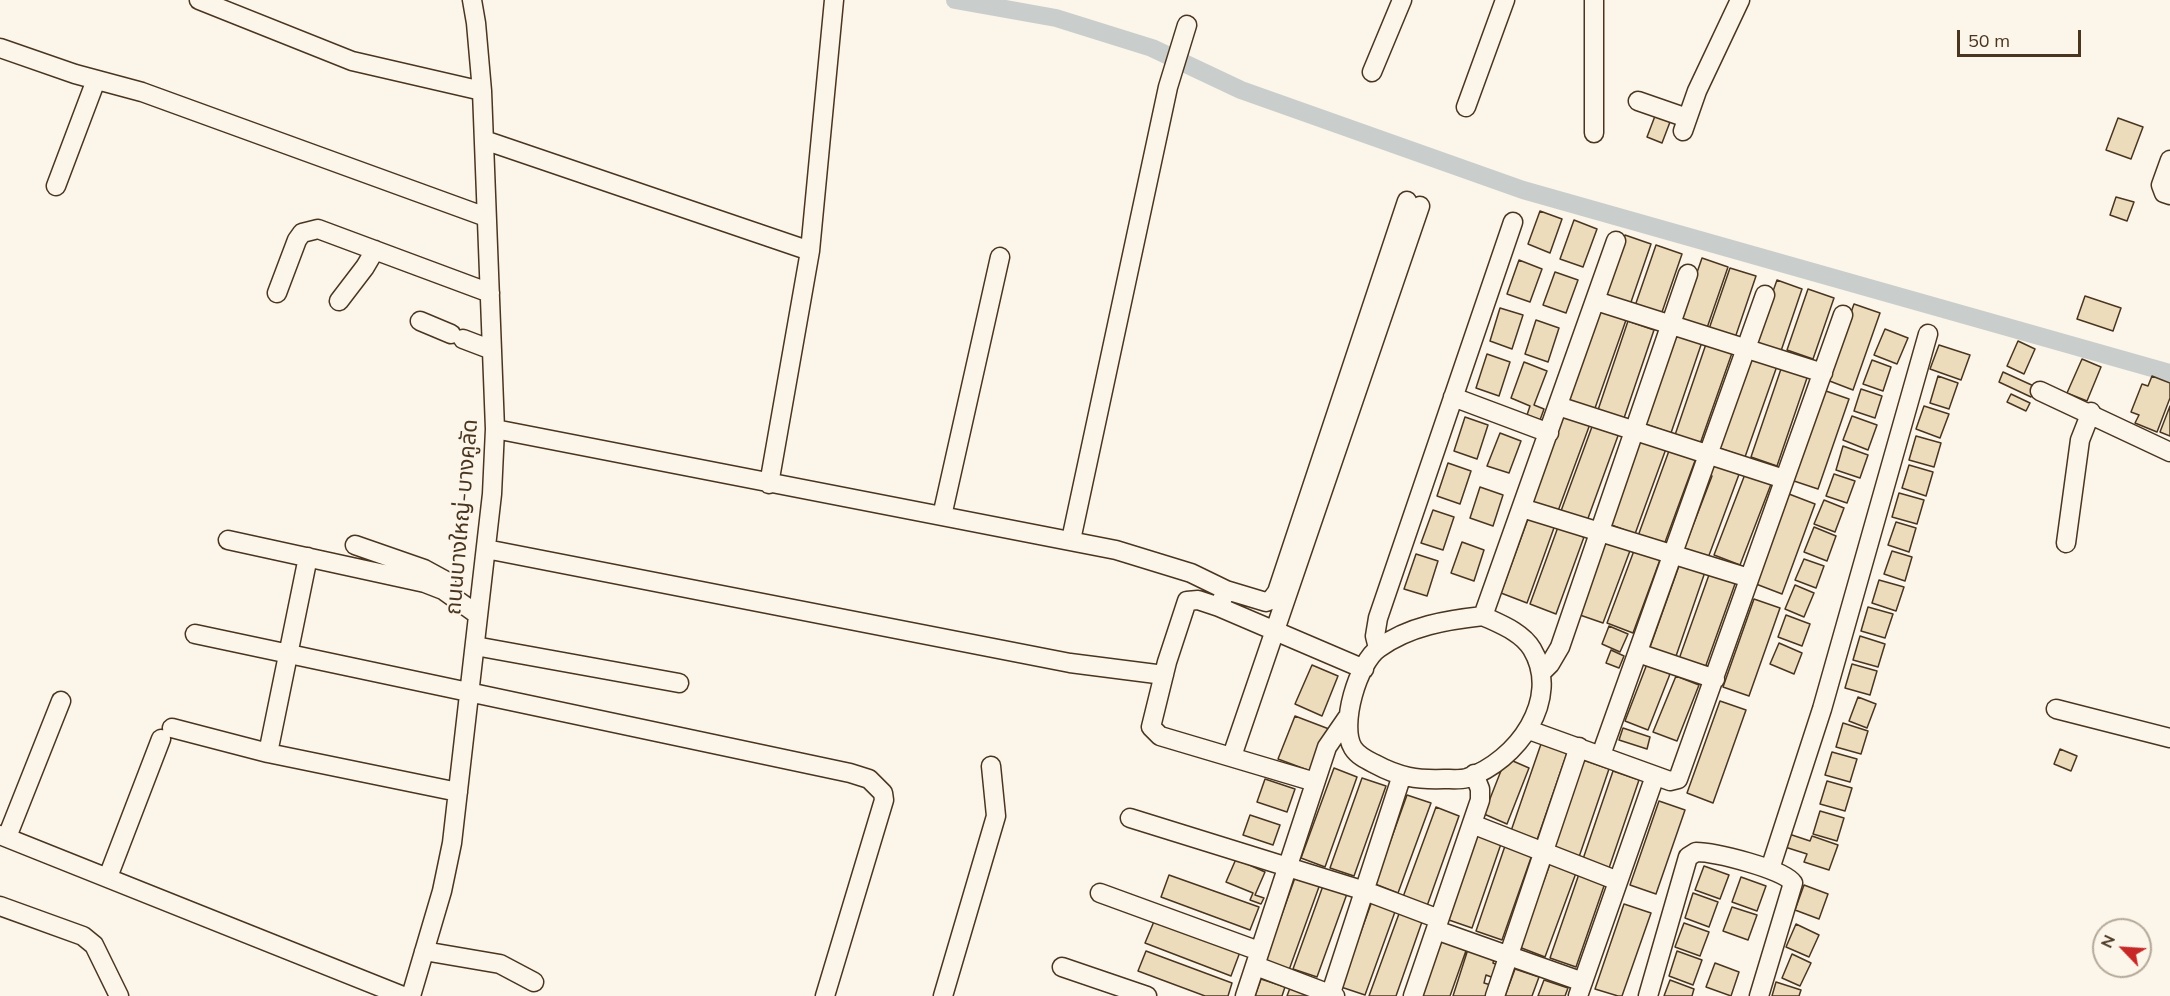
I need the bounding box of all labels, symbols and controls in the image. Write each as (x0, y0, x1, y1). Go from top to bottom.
scale bar (1960, 18, 2084, 56)
text: 50 m (1968, 29, 2010, 52)
street label: ถนนบางใหญ่-บางคูลัด (440, 418, 484, 616)
north arrow (2092, 918, 2152, 978)
text: N (2096, 932, 2119, 951)

